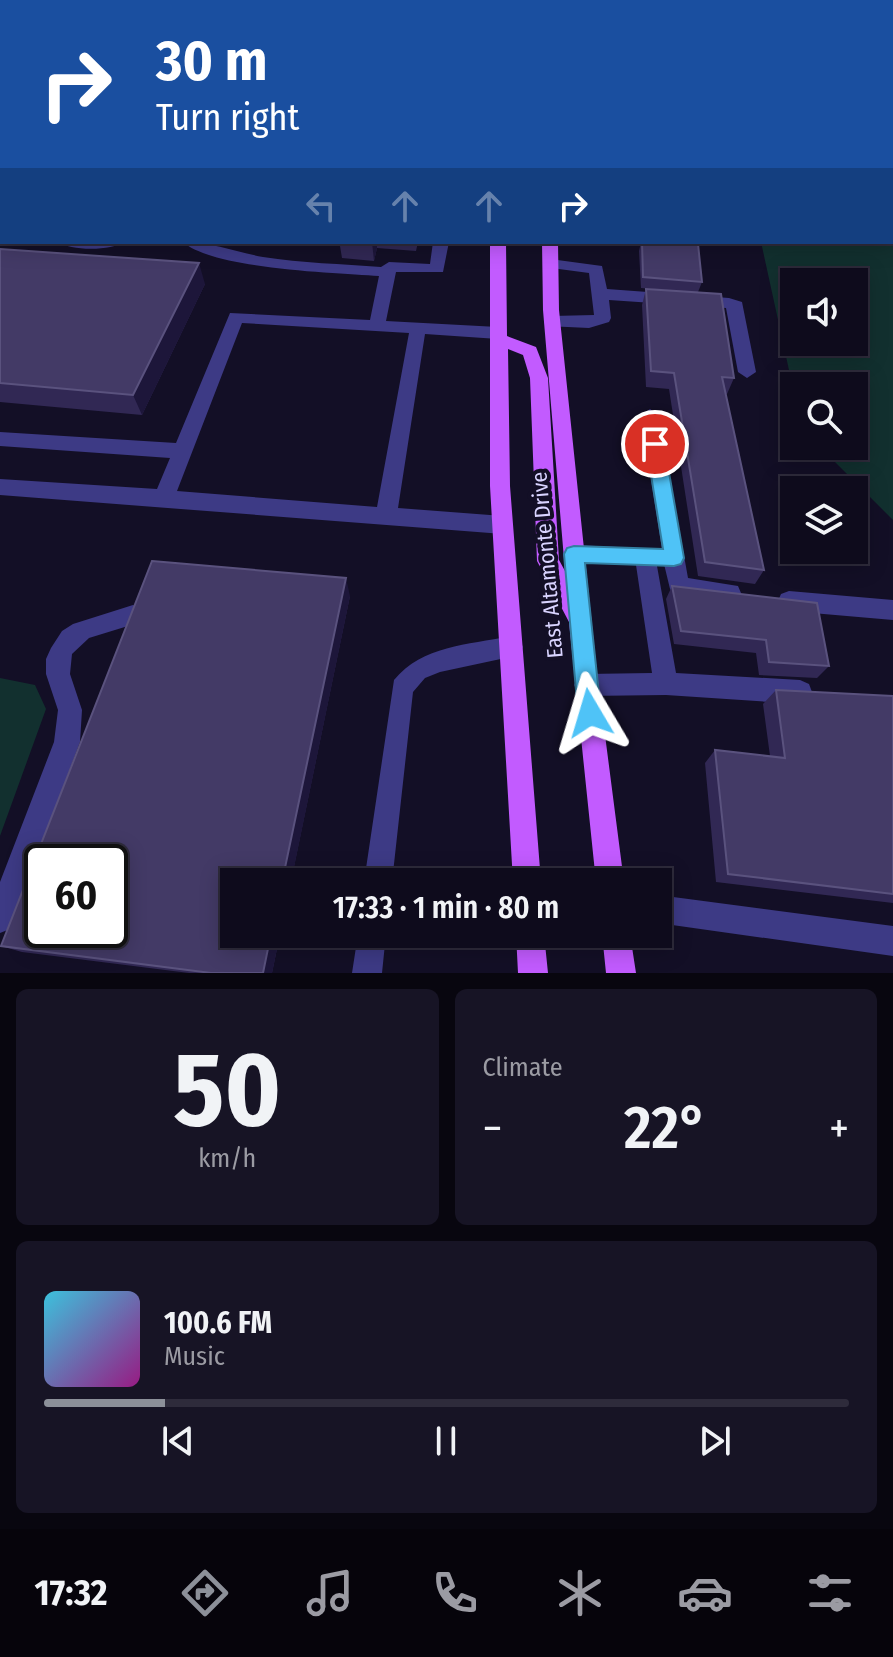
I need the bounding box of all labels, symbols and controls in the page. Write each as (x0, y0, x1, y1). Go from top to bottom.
text: 30 m (156, 28, 267, 95)
icon: right (24, 32, 128, 136)
text: Turn right (156, 96, 299, 140)
icon: left (299, 184, 343, 228)
icon: ahead (383, 184, 427, 228)
icon: ahead (467, 184, 511, 228)
icon: right (551, 184, 595, 228)
map controls (780, 268, 868, 564)
button: sound (780, 268, 868, 356)
button: search (780, 372, 868, 460)
pin (621, 410, 689, 478)
icon: arrive (633, 422, 677, 466)
street label: East Altamonte Drive (525, 471, 569, 659)
button: layers (780, 476, 868, 564)
position arrow (548, 671, 632, 755)
speed limit sign: 60 (24, 844, 128, 948)
text: 17:33 · 1 min · 80 m (333, 890, 559, 926)
text: 50 (173, 1028, 281, 1153)
text: Climate (483, 1052, 563, 1083)
text: 22° (624, 1092, 707, 1164)
text: − (483, 1102, 502, 1155)
text: + (829, 1102, 849, 1155)
text: km/h (198, 1143, 256, 1174)
text: 100.6 FM (164, 1305, 272, 1341)
text: Music (164, 1341, 225, 1372)
icon: previous (156, 1419, 200, 1463)
icon: pause (424, 1419, 468, 1463)
icon: next (693, 1419, 737, 1463)
icon: directions (177, 1565, 233, 1621)
icon: music (302, 1565, 358, 1621)
icon: phone (427, 1565, 483, 1621)
icon: climate (552, 1565, 608, 1621)
icon: car (677, 1565, 733, 1621)
icon: filters (802, 1565, 858, 1621)
text: 17:32 (35, 1571, 107, 1615)

